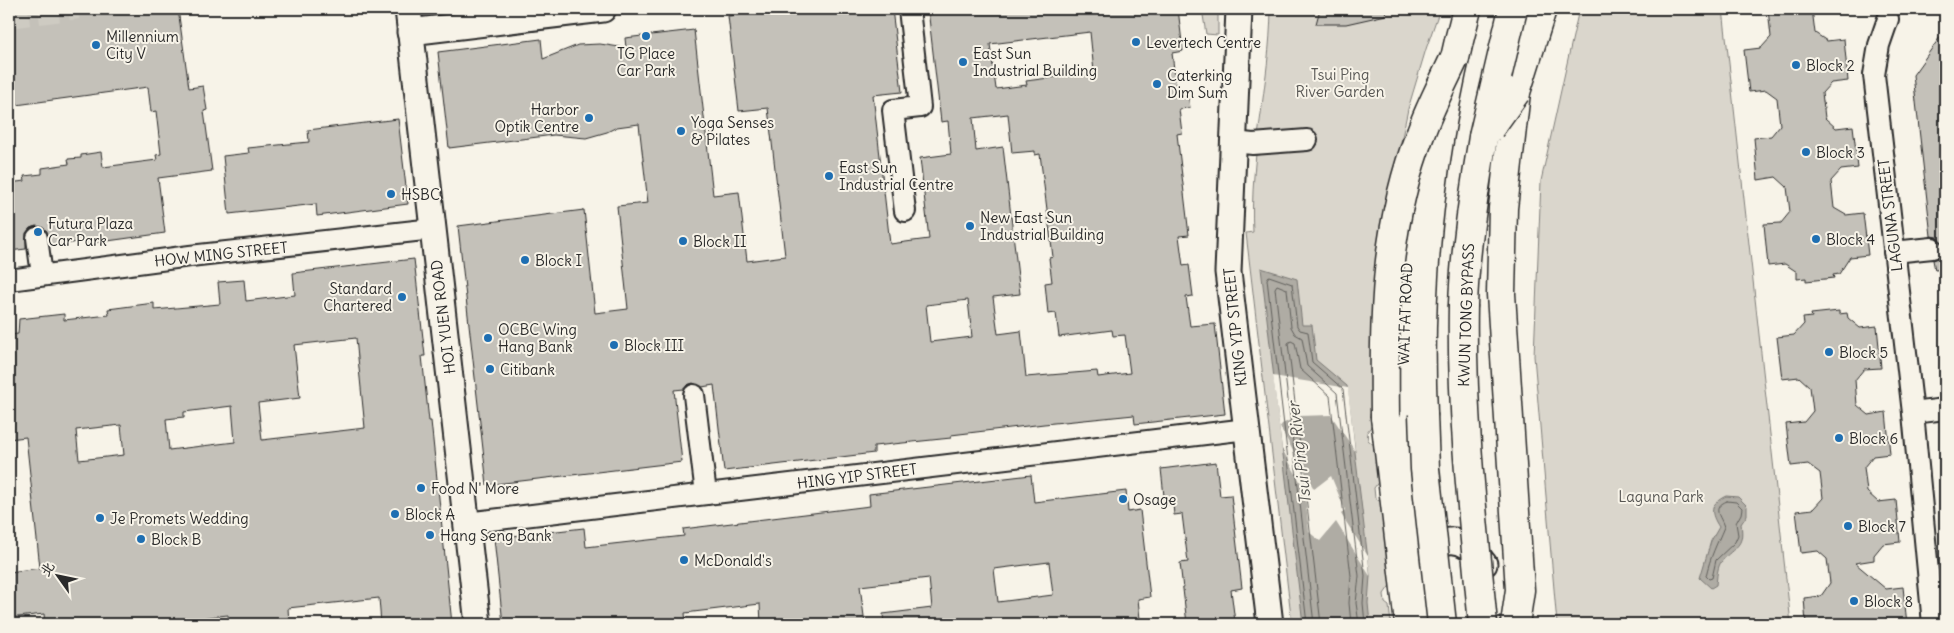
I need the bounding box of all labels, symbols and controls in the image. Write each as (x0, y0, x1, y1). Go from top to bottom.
place label: Millennium City V (106, 27, 179, 63)
marker: TG Place Car Park (640, 30, 652, 42)
place label: Levertech Centre (1146, 33, 1261, 52)
marker: Levertech Centre (1130, 36, 1142, 48)
marker: Millennium City V (90, 39, 102, 51)
place label: TG Place Car Park (617, 44, 676, 80)
place label: East Sun Industrial Building (973, 44, 1097, 80)
marker: East Sun Industrial Building (957, 56, 969, 68)
place label: Block 2 (1806, 56, 1855, 75)
marker: Block 2 (1790, 59, 1802, 71)
park label: Tsui Ping River Garden (1296, 65, 1385, 101)
place label: Caterking Dim Sum (1167, 66, 1232, 102)
marker: Caterking Dim Sum (1151, 78, 1163, 90)
place label: Harbor Optik Centre (494, 100, 579, 136)
marker: Harbor Optik Centre (583, 112, 595, 124)
place label: Yoga Senses & Pilates (691, 113, 774, 149)
marker: Yoga Senses & Pilates (675, 125, 687, 137)
place label: Block 3 (1816, 143, 1865, 162)
marker: Block 3 (1800, 146, 1812, 158)
street label: LAGUNA STREET (1874, 157, 1906, 273)
place label: East Sun Industrial Centre (839, 158, 953, 194)
marker: East Sun Industrial Centre (823, 170, 835, 182)
place label: HSBC (401, 185, 440, 204)
marker: HSBC (385, 188, 397, 200)
place label: New East Sun Industrial Building (980, 208, 1104, 244)
place label: Futura Plaza Car Park (48, 214, 134, 250)
marker: New East Sun Industrial Building (964, 220, 976, 232)
marker: Futura Plaza Car Park (32, 226, 44, 238)
place label: Block 4 (1826, 230, 1875, 249)
place label: Block II (693, 232, 747, 251)
marker: Block 4 (1810, 233, 1822, 245)
marker: Block II (677, 235, 689, 247)
street label: HOW MING STREET (153, 238, 289, 270)
street label: KWUN TONG BYPASS (1454, 243, 1478, 387)
place label: Block I (535, 251, 582, 270)
marker: Block I (519, 254, 531, 266)
street label: HOI YUEN ROAD (427, 259, 459, 375)
street label: WAI FAT ROAD (1394, 262, 1416, 366)
street label: KING YIP STREET (1219, 267, 1251, 387)
place label: Standard Chartered (323, 279, 392, 315)
marker: Standard Chartered (396, 291, 408, 303)
place label: OCBC Wing Hang Bank (498, 320, 577, 356)
marker: OCBC Wing Hang Bank (482, 332, 494, 344)
place label: Block III (624, 336, 684, 355)
marker: Block III (608, 339, 620, 351)
place label: Block 5 (1839, 343, 1888, 362)
marker: Block 5 (1823, 346, 1835, 358)
place label: Citibank (500, 360, 555, 379)
marker: Citibank (484, 363, 496, 375)
water label: Tsui Ping River (1282, 398, 1315, 505)
place label: Block 6 (1849, 429, 1898, 448)
marker: Block 6 (1833, 432, 1845, 444)
street label: HING YIP STREET (796, 459, 918, 493)
place label: Food N' More (431, 479, 519, 498)
marker: Food N' More (415, 482, 427, 494)
park label: Laguna Park (1618, 487, 1704, 506)
place label: Osage (1133, 490, 1176, 509)
marker: Osage (1117, 493, 1129, 505)
place label: Block A (405, 505, 455, 524)
marker: Block A (389, 508, 401, 520)
place label: Je Promets Wedding (110, 509, 249, 528)
marker: Je Promets Wedding (94, 512, 106, 524)
place label: Block 7 (1858, 517, 1906, 536)
marker: Block 7 (1842, 520, 1854, 532)
place label: Hang Seng Bank (440, 526, 552, 545)
marker: Hang Seng Bank (424, 529, 436, 541)
place label: Block B (151, 530, 201, 549)
marker: Block B (135, 533, 147, 545)
north arrow (32, 550, 82, 600)
place label: McDonald's (694, 551, 772, 570)
marker: McDonald's (678, 554, 690, 566)
text: 北 (36, 558, 58, 580)
place label: Block 8 (1864, 592, 1913, 611)
marker: Block 8 (1848, 595, 1860, 607)

